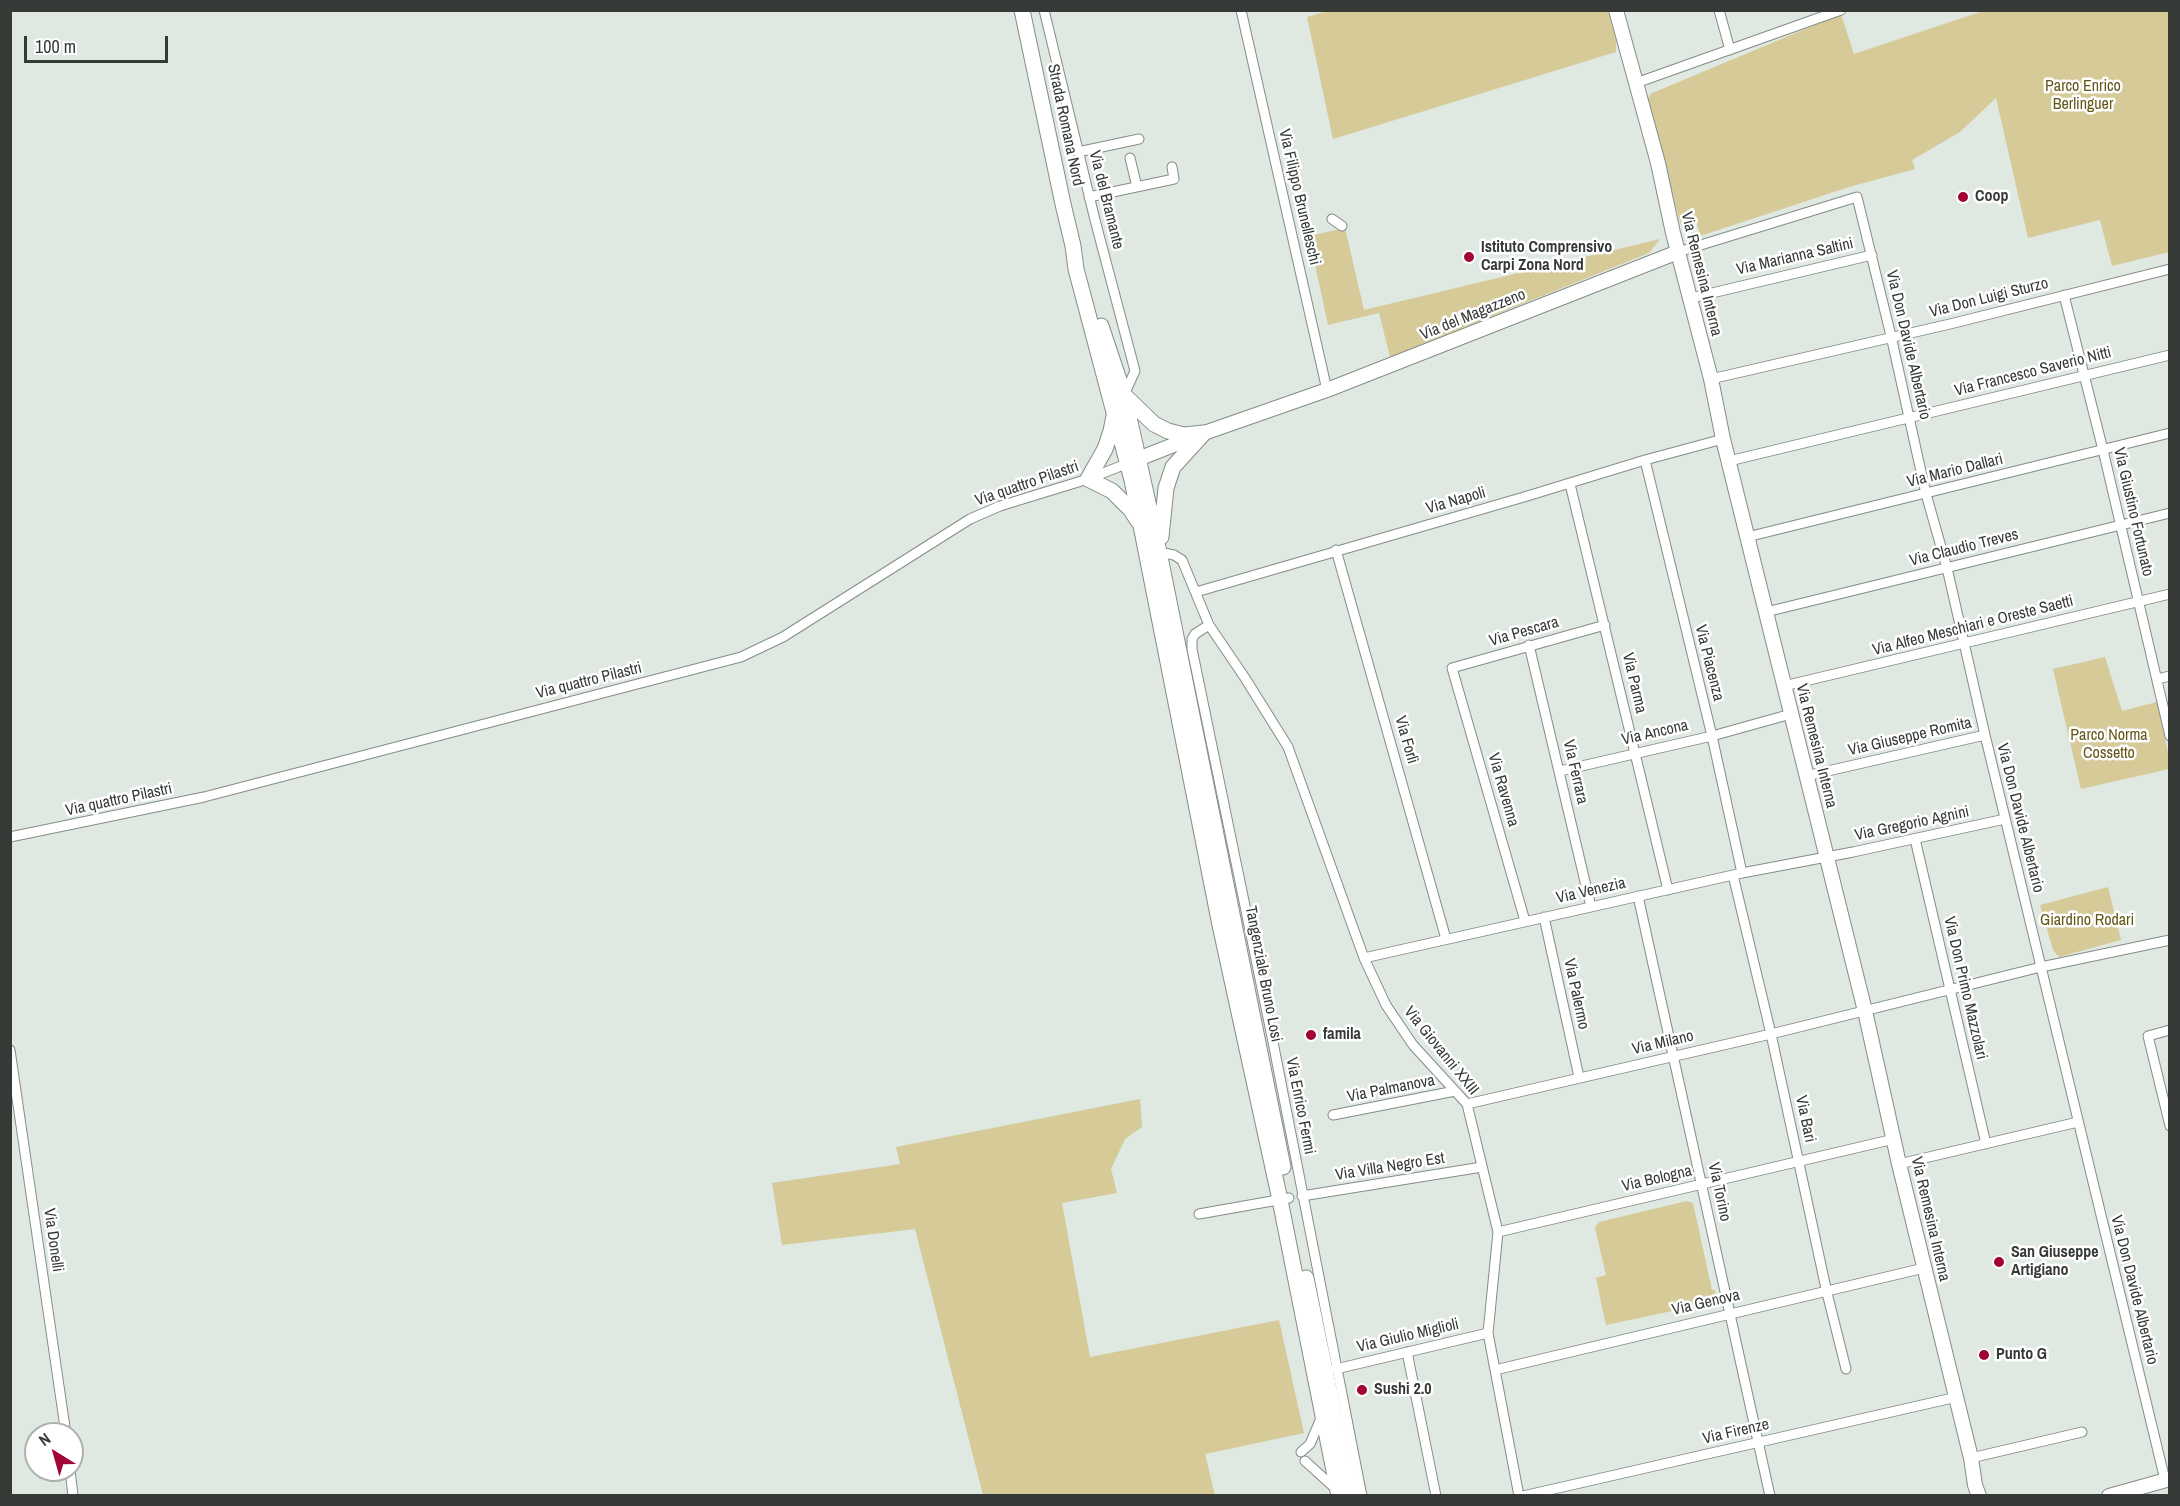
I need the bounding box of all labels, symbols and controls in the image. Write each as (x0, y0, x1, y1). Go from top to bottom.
scale bar (27, 24, 171, 62)
text: 100 m (35, 34, 76, 59)
street label: Strada Romana Nord (1043, 62, 1087, 188)
park label: Parco Enrico Berlinguer (2045, 77, 2121, 115)
street label: Via Filippo Brunelleschi (1274, 127, 1324, 267)
street label: Via del Bramante (1084, 149, 1128, 251)
place label: Coop (1975, 187, 2009, 207)
marker: Coop (1956, 190, 1970, 204)
street label: Via Remesina Interna (1676, 210, 1726, 338)
street label: Via Marianna Saltini (1735, 234, 1855, 280)
place label: Istituto Comprensivo Carpi Zona Nord (1481, 238, 1612, 276)
marker: Istituto Comprensivo Carpi Zona Nord (1462, 250, 1476, 264)
street label: Via Don Davide Albertario (1881, 268, 1935, 422)
street label: Via Don Luigi Sturzo (1928, 274, 2050, 322)
street label: Via del Magazzeno (1417, 285, 1529, 345)
street label: Via Francesco Saverio Nitti (1953, 343, 2113, 401)
street label: Via Giustino Fortunato (2109, 446, 2157, 578)
street label: Via Mario Dallari (1905, 450, 2005, 492)
street label: Via quattro Pilastri (973, 457, 1081, 511)
street label: Via Napoli (1424, 483, 1488, 519)
street label: Via Claudio Treves (1908, 525, 2020, 571)
street label: Via Alfeo Meschiari e Oreste Saetti (1871, 592, 2075, 660)
street label: Via Pescara (1487, 613, 1561, 651)
street label: Via Piacenza (1690, 623, 1728, 703)
street label: Via Parma (1618, 651, 1650, 715)
street label: Via quattro Pilastri (534, 659, 644, 703)
street label: Via Remesina Interna (1791, 682, 1841, 810)
street label: Via Giuseppe Romita (1846, 713, 1974, 761)
street label: Via Forlì (1390, 714, 1422, 766)
street label: Via Ancona (1620, 716, 1690, 750)
park label: Parco Norma Cossetto (2070, 726, 2148, 764)
street label: Via Ferrara (1558, 738, 1592, 806)
street label: Via Don Davide Albertario (1992, 741, 2048, 895)
street label: Via Ravenna (1483, 751, 1523, 829)
street label: Via quattro Pilastri (64, 779, 174, 821)
street label: Via Gregorio Agnini (1853, 803, 1971, 845)
street label: Via Venezia (1554, 874, 1628, 908)
street label: Tangenziale Bruno Losi (1240, 904, 1286, 1044)
park label: Giardino Rodari (2040, 911, 2134, 931)
street label: Via Don Primo Mazzolari (1939, 915, 1991, 1061)
street label: Via Palermo (1559, 957, 1593, 1031)
street label: Via Giovanni XXIII (1399, 1003, 1483, 1099)
place label: famila (1323, 1025, 1361, 1045)
street label: Via Milano (1630, 1027, 1696, 1059)
marker: famila (1304, 1028, 1318, 1042)
street label: Via Enrico Fermi (1281, 1056, 1319, 1156)
street label: Via Palmanova (1346, 1071, 1436, 1107)
street label: Via Bari (1791, 1094, 1819, 1144)
street label: Via Villa Negro Est (1334, 1149, 1446, 1185)
street label: Via Remesina Interna (1906, 1155, 1954, 1283)
street label: Via Torino (1703, 1161, 1735, 1223)
street label: Via Bologna (1620, 1162, 1694, 1196)
street label: Via Donelli (39, 1207, 67, 1273)
street label: Via Don Davide Albertario (2106, 1213, 2162, 1367)
place label: San Giuseppe Artigiano (2011, 1243, 2099, 1281)
marker: San Giuseppe Artigiano (1992, 1255, 2006, 1269)
street label: Via Genova (1670, 1286, 1742, 1320)
street label: Via Giulio Miglioli (1355, 1315, 1461, 1357)
place label: Punto G (1996, 1345, 2047, 1365)
marker: Punto G (1977, 1348, 1991, 1362)
place label: Sushi 2.0 (1374, 1380, 1432, 1400)
marker: Sushi 2.0 (1355, 1383, 1369, 1397)
street label: Via Firenze (1701, 1415, 1771, 1449)
north arrow (24, 1422, 84, 1482)
text: N (34, 1428, 55, 1451)

